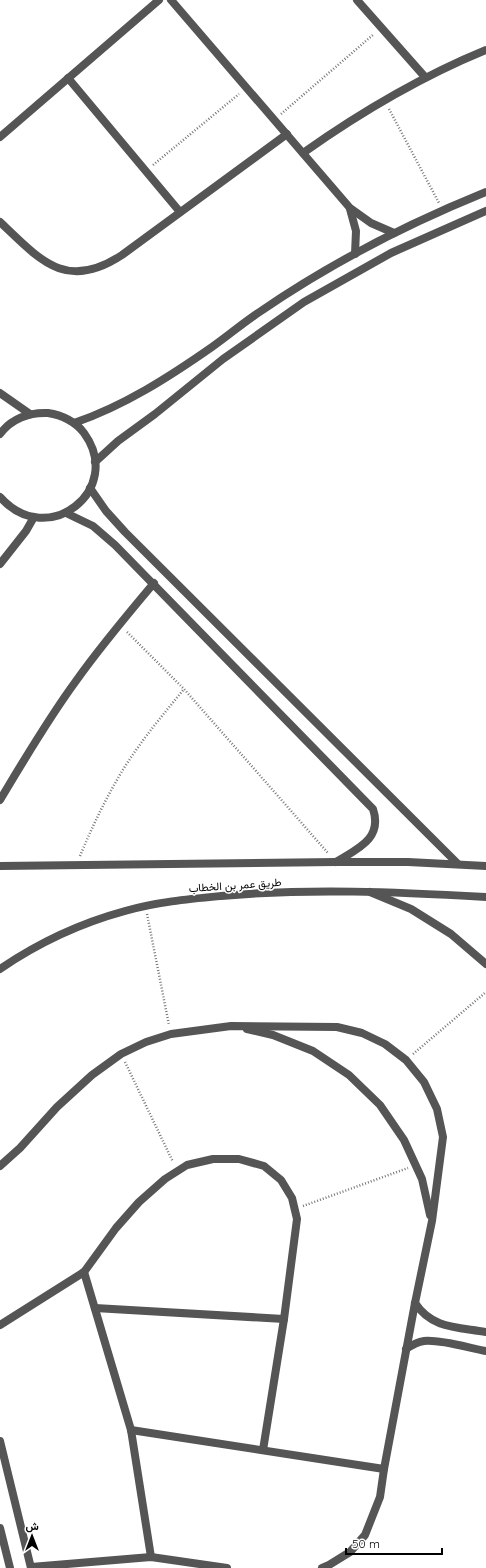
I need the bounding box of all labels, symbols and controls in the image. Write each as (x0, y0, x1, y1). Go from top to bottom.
street label: طريق عمر بن الخطاب (188, 875, 282, 895)
north arrow (12, 1516, 52, 1556)
text: ش (25, 1519, 39, 1533)
scale bar (346, 1530, 442, 1556)
text: 50 m (352, 1536, 380, 1551)

